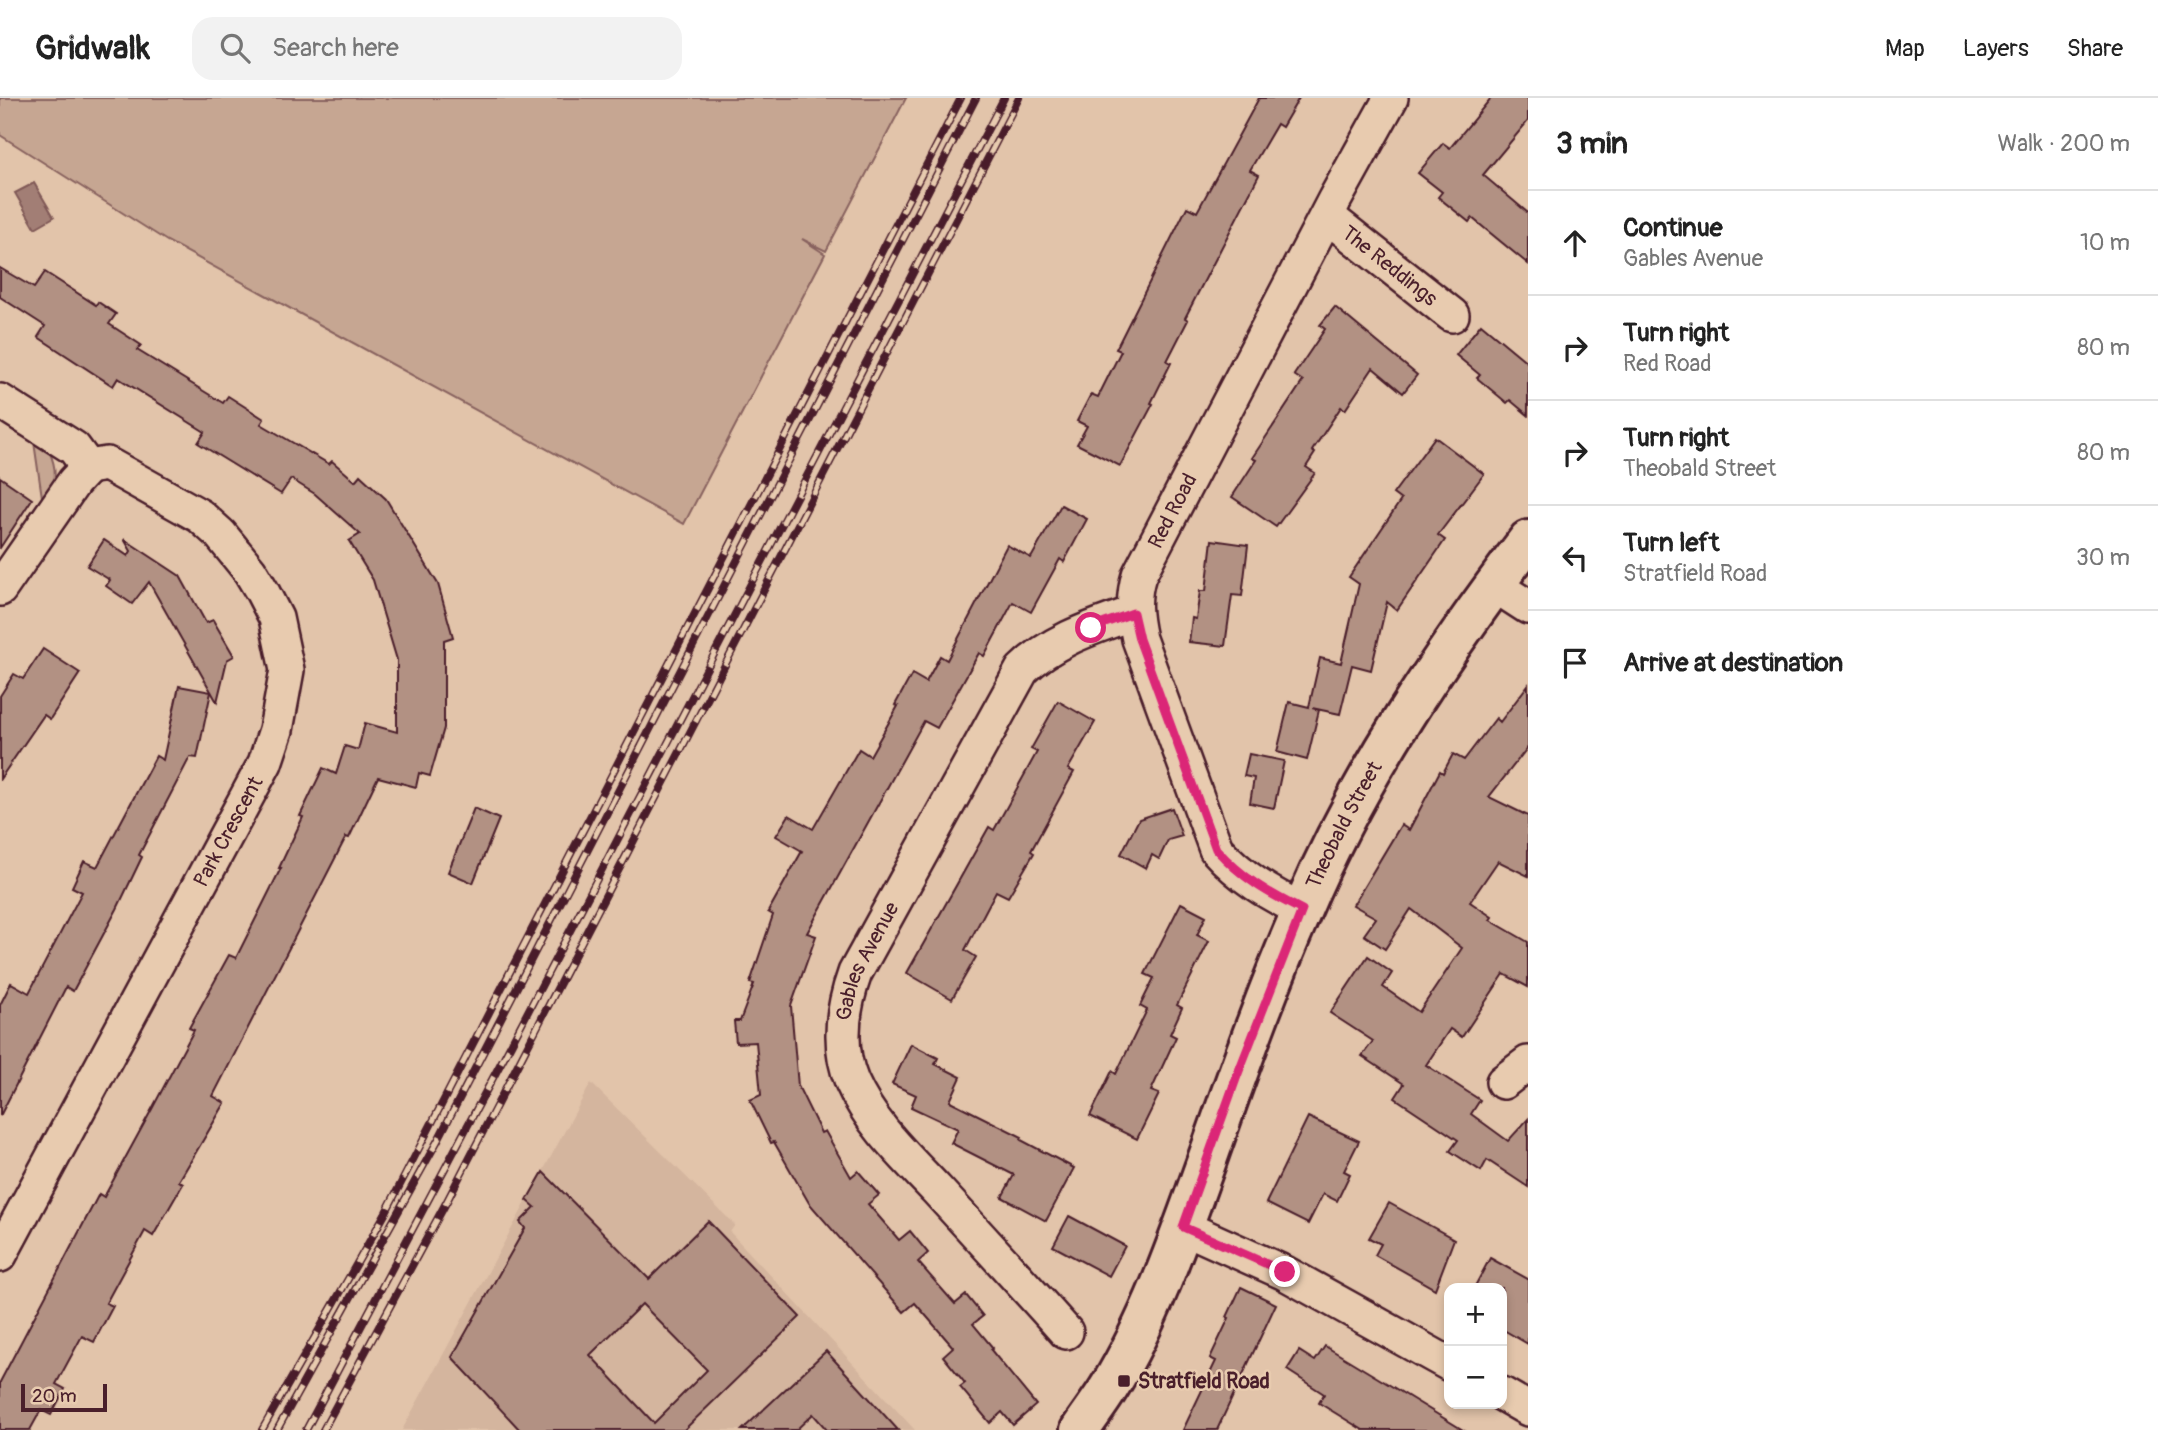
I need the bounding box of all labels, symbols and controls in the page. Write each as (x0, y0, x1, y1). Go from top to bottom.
search box (192, 17, 682, 80)
text: Gridwalk (35, 28, 150, 69)
icon: search (216, 29, 254, 67)
text: Search here (272, 32, 399, 64)
text: Map (1885, 34, 1925, 63)
text: Layers (1963, 34, 2029, 63)
text: Share (2067, 34, 2123, 63)
text: 3 min (1556, 125, 1628, 162)
text: Walk · 200 m (1997, 129, 2130, 158)
text: Continue (1623, 212, 1723, 244)
street label: The Reddings (1336, 219, 1444, 312)
icon: ahead (1556, 224, 1594, 262)
text: 10 m (2080, 228, 2130, 257)
text: Gables Avenue (1623, 244, 1763, 273)
text: Turn right (1623, 317, 1729, 349)
icon: right (1556, 329, 1594, 367)
text: 80 m (2077, 333, 2130, 362)
text: Red Road (1623, 349, 1712, 378)
text: Turn right (1623, 422, 1729, 454)
icon: right (1556, 434, 1594, 472)
text: 80 m (2077, 438, 2130, 467)
text: Theobald Street (1623, 454, 1776, 483)
street label: Red Road (1142, 469, 1203, 553)
text: Turn left (1623, 527, 1719, 559)
icon: left (1556, 539, 1594, 577)
text: 30 m (2076, 543, 2130, 572)
text: Stratfield Road (1623, 559, 1767, 588)
route start (1075, 612, 1106, 643)
icon: arrive (1556, 644, 1594, 682)
text: Arrive at destination (1623, 647, 1843, 679)
street label: Theobald Street (1300, 756, 1388, 893)
street label: Park Crescent (187, 771, 269, 892)
street label: Gables Avenue (830, 897, 905, 1022)
route end (1269, 1256, 1300, 1287)
map controls (1444, 1283, 1507, 1409)
button: + (1444, 1283, 1507, 1346)
button: − (1444, 1346, 1507, 1409)
place label: Stratfield Road (1138, 1368, 1270, 1395)
marker: Stratfield Road (1116, 1373, 1132, 1389)
scale bar (21, 1381, 107, 1413)
text: 20 m (32, 1384, 77, 1408)

